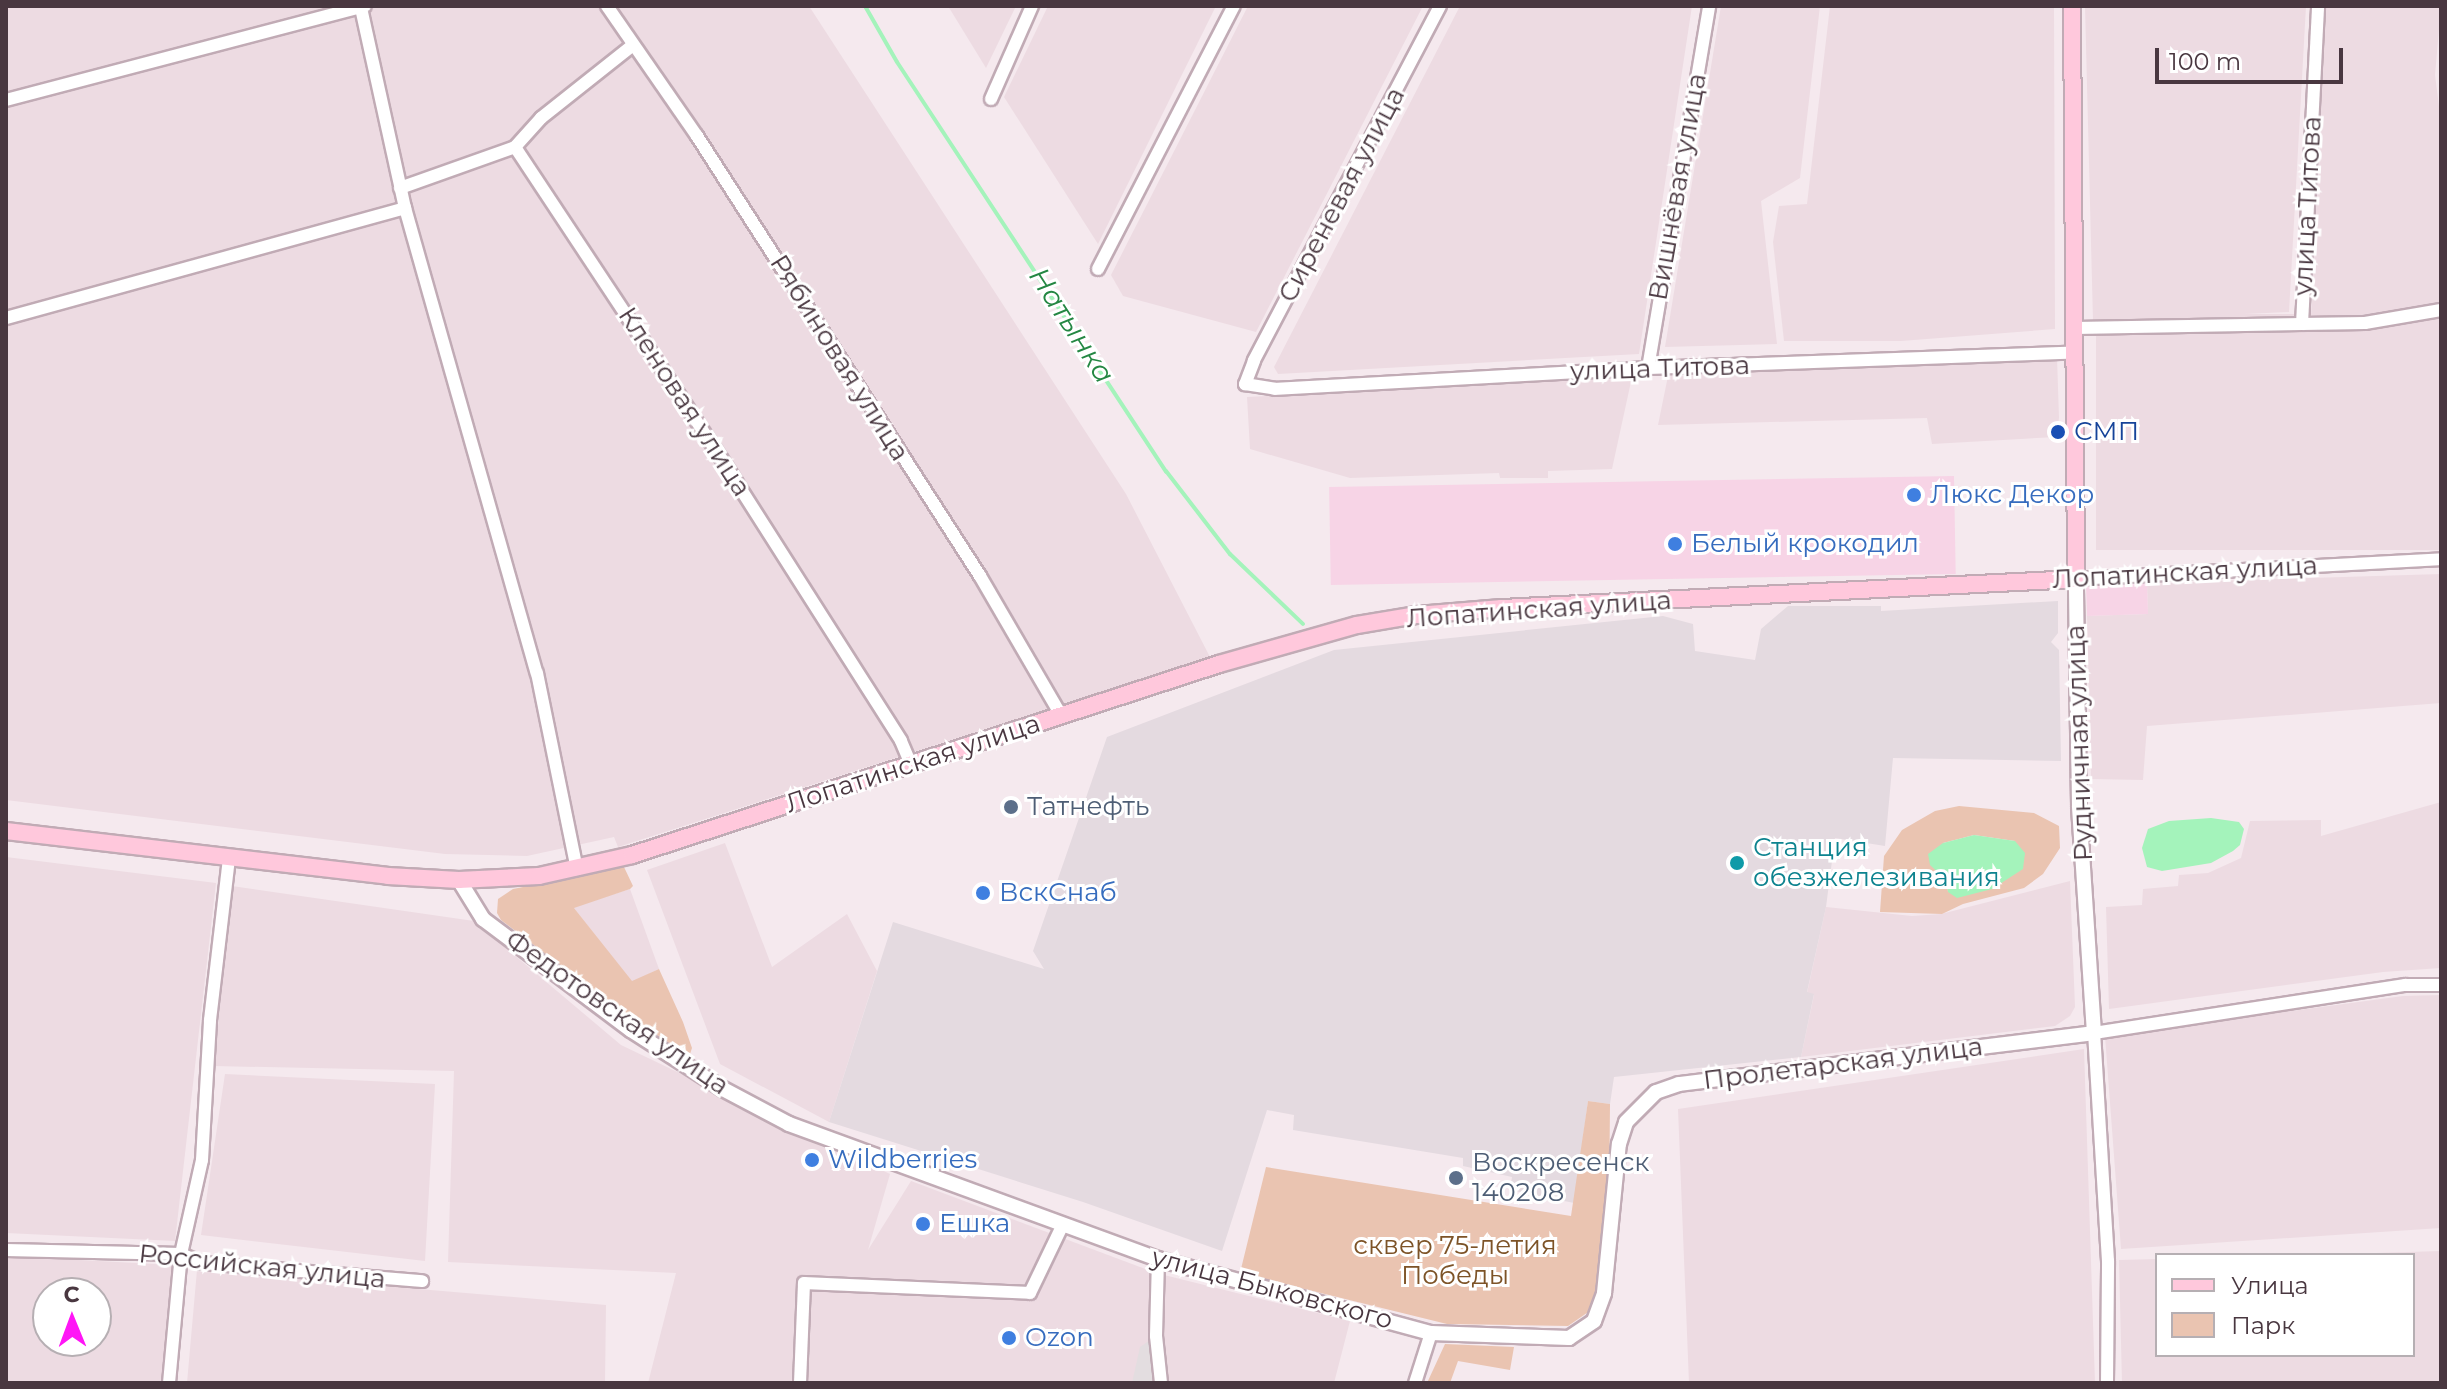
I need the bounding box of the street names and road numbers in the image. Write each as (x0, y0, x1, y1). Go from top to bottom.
street label: Вишнёвая улица (1643, 71, 1713, 303)
street label: Сиреневая улица (1272, 82, 1412, 308)
street label: улица Титова (2288, 115, 2328, 297)
street label: Рябиновая улица (763, 249, 915, 467)
street label: Кленовая улица (611, 302, 757, 502)
street label: улица Титова (1570, 350, 1750, 388)
street label: Лопатинская улица (2051, 550, 2319, 596)
street label: Лопатинская улица (1405, 585, 1673, 635)
street label: Рудничная улица (2060, 624, 2100, 862)
street label: Лопатинская улица (782, 708, 1044, 820)
street label: Федотовская улица (500, 924, 734, 1102)
street label: Пролетарская улица (1701, 1031, 1985, 1097)
street label: Российская улица (137, 1239, 387, 1295)
street label: улица Быковского (1148, 1242, 1396, 1336)

